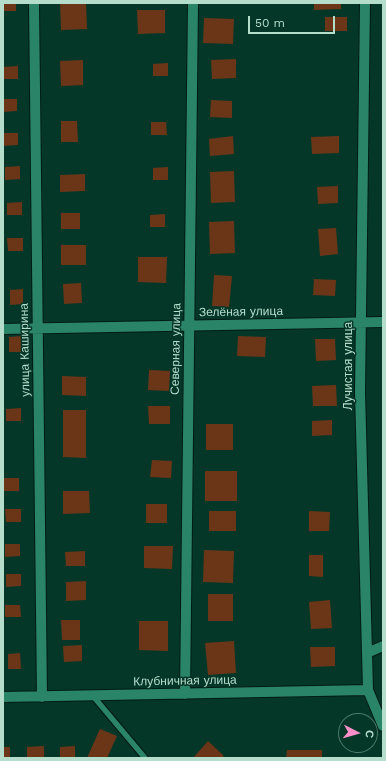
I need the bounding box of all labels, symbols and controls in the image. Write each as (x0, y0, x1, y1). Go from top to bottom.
scale bar (250, 8, 337, 34)
text: 50 m (255, 16, 285, 30)
street label: улица Каширина (17, 303, 33, 397)
street label: Северная улица (168, 303, 184, 395)
street label: Зелёная улица (199, 304, 283, 320)
street label: Лучистая улица (341, 322, 355, 410)
street label: Клубничная улица (133, 673, 237, 689)
north arrow (338, 713, 378, 753)
text: С (363, 730, 376, 739)

